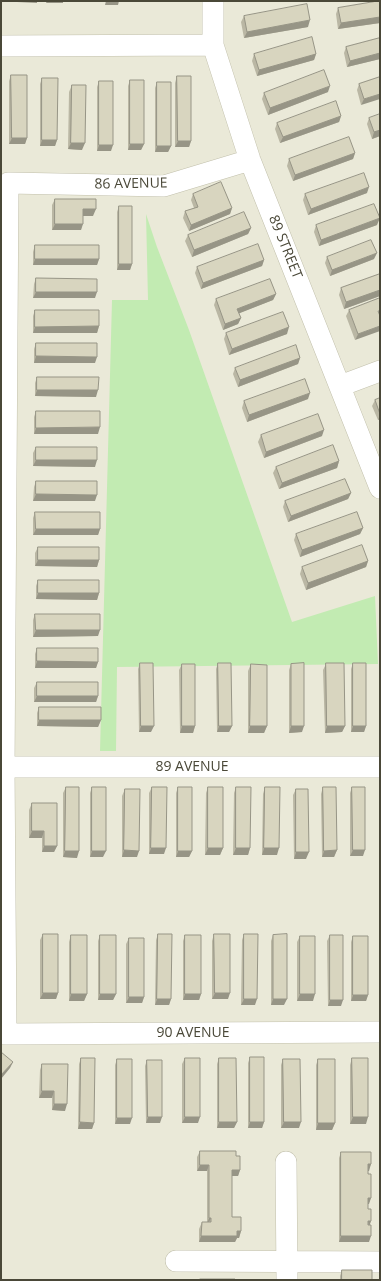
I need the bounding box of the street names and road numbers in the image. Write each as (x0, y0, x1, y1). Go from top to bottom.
street label: 86 AVENUE (94, 175, 168, 193)
street label: 89 STREET (265, 213, 305, 281)
street label: 89 AVENUE (155, 759, 229, 775)
street label: 90 AVENUE (156, 1025, 230, 1041)

